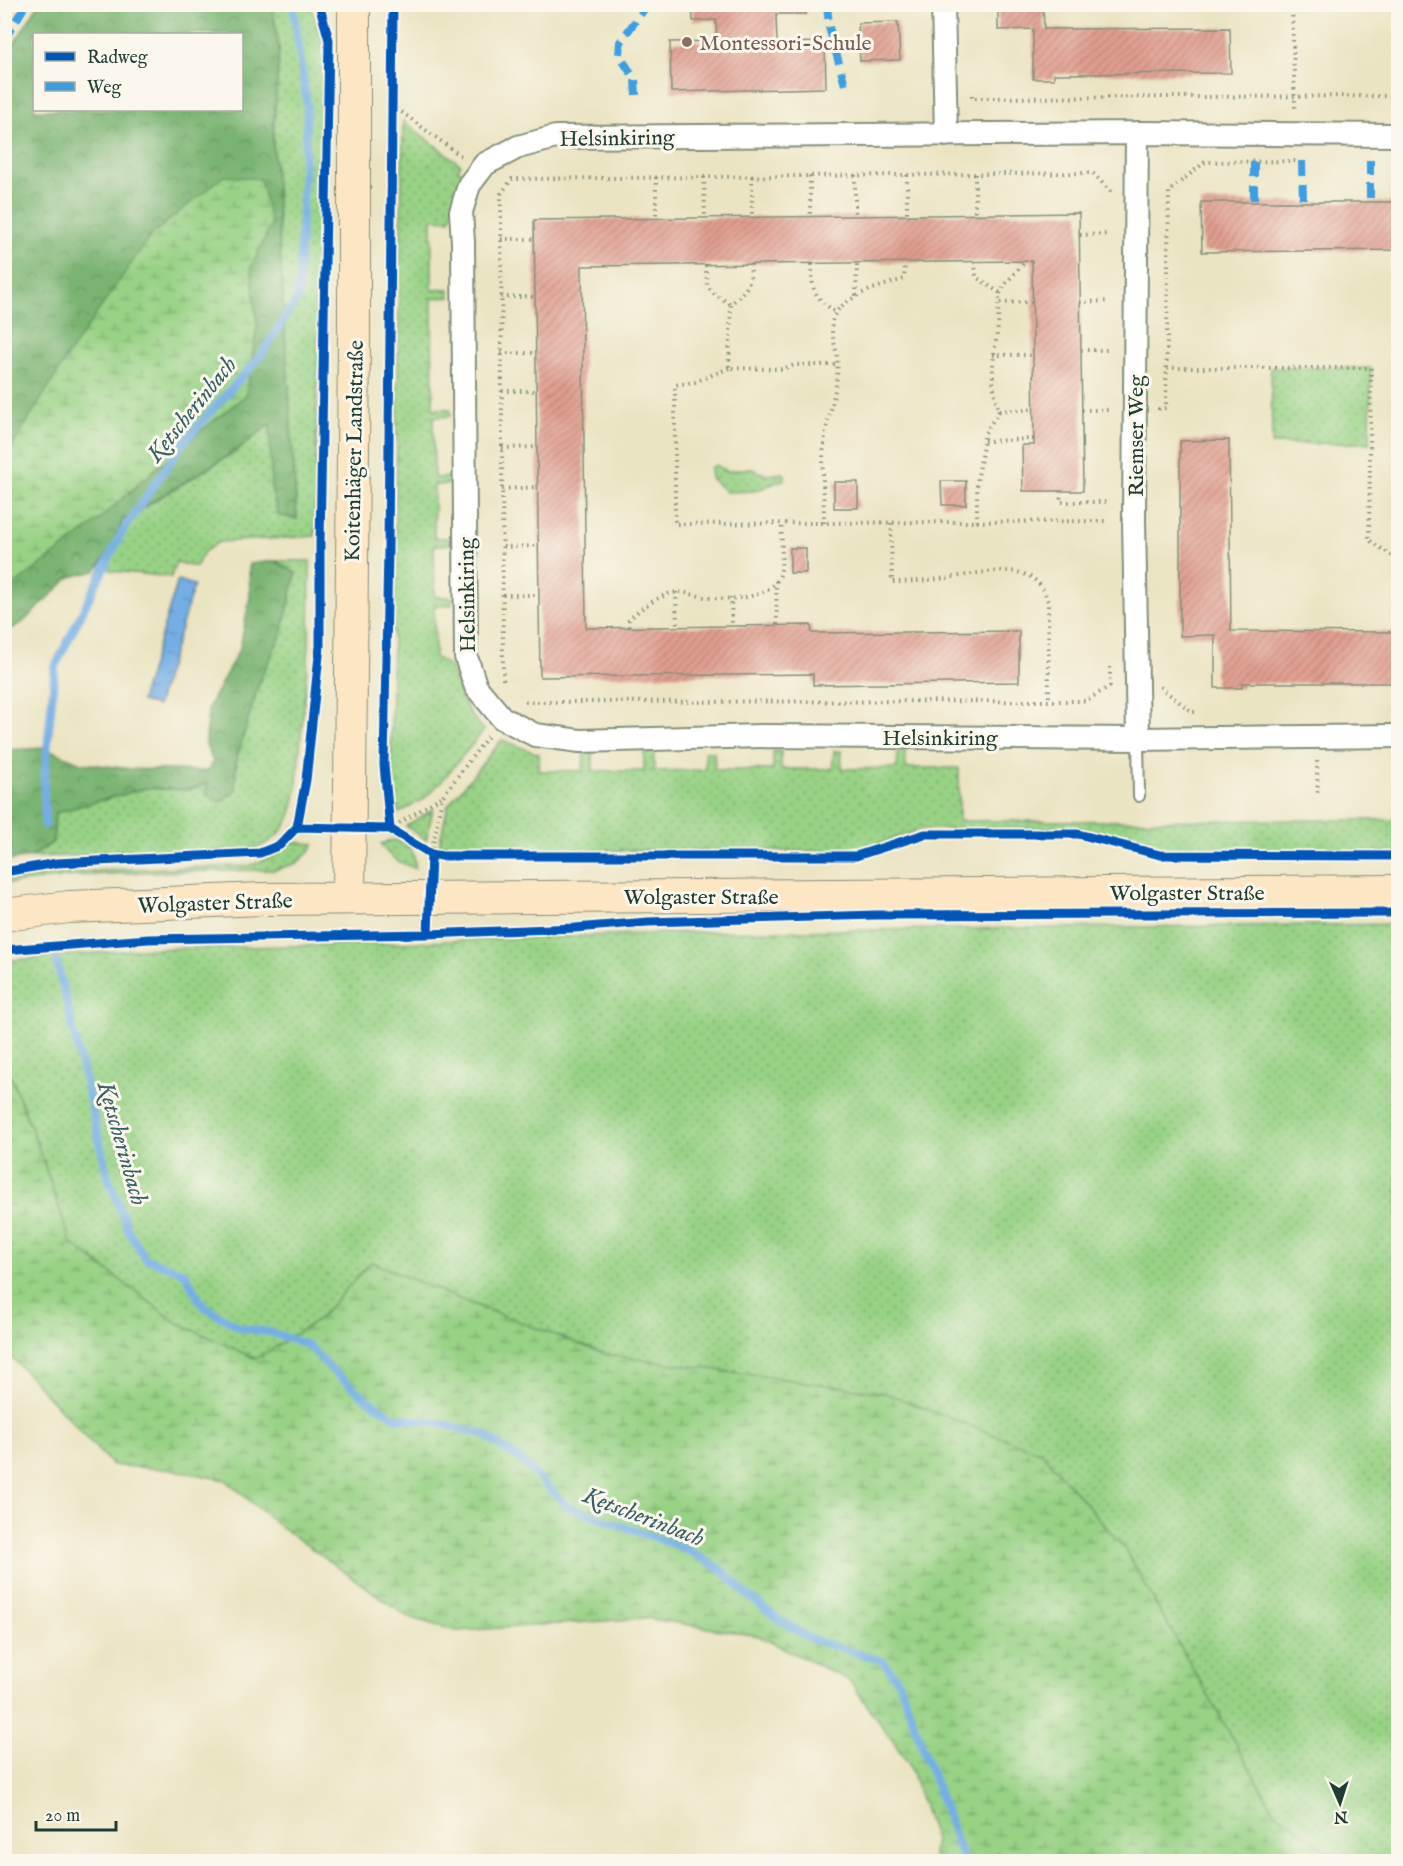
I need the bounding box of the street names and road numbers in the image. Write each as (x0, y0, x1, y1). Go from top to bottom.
street label: Helsinkiring (559, 124, 676, 154)
street label: Koitenhäger Landstraße (339, 340, 371, 562)
street label: Riemser Weg (1123, 374, 1151, 497)
street label: Helsinkiring (453, 536, 483, 653)
street label: Helsinkiring (882, 725, 999, 753)
street label: Wolgaster Straße (1109, 880, 1265, 908)
street label: Wolgaster Straße (623, 884, 779, 912)
street label: Wolgaster Straße (137, 887, 293, 921)

